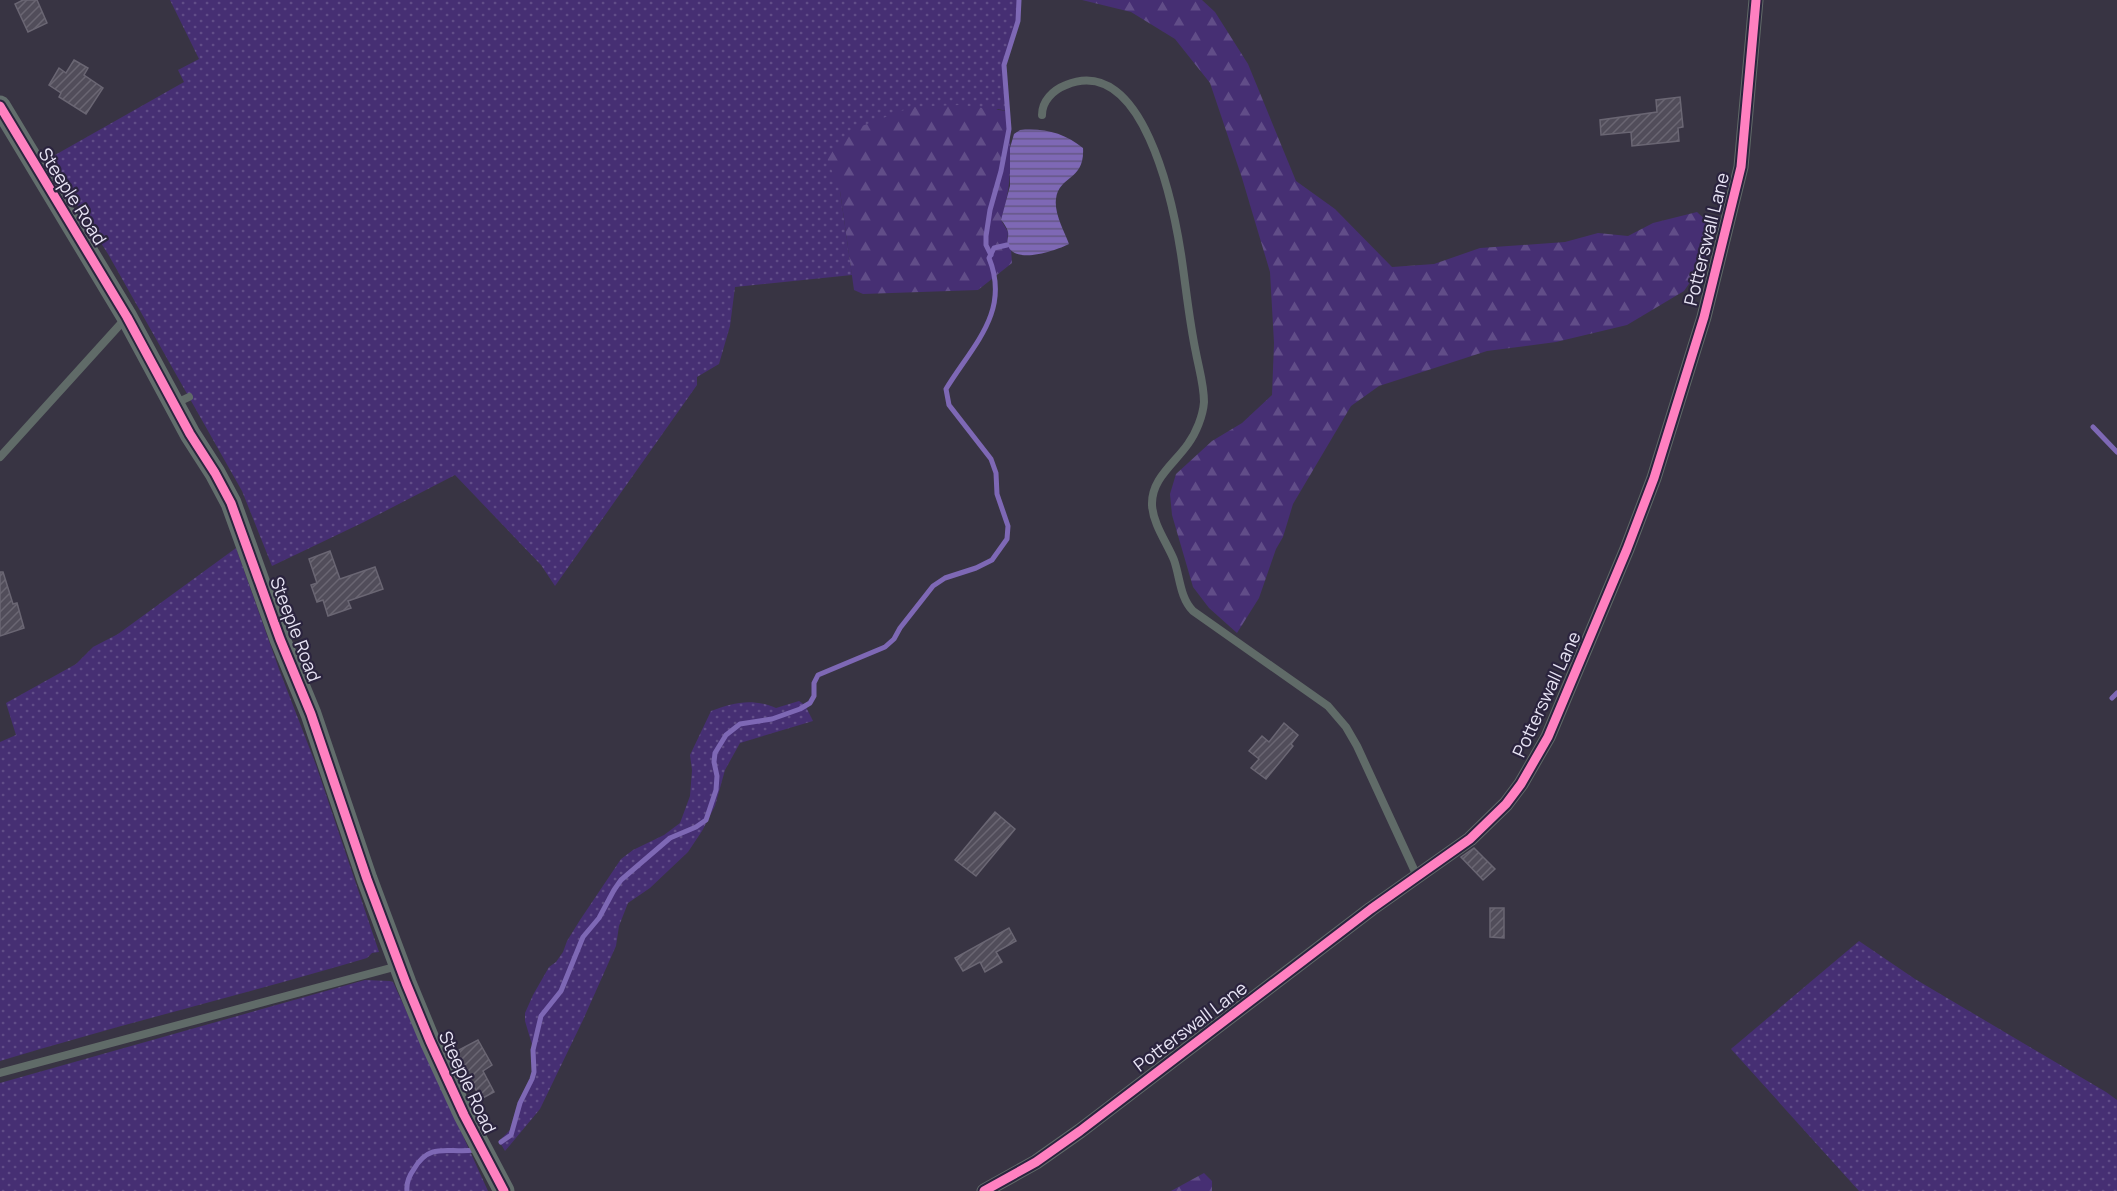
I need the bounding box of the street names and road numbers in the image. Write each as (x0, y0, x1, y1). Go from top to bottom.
street label: Steeple Road (34, 143, 112, 249)
street label: Potterswall Lane (1678, 170, 1734, 308)
street label: Steeple Road (265, 573, 327, 685)
street label: Potterswall Lane (1506, 627, 1586, 761)
street label: Potterswall Lane (1128, 975, 1252, 1077)
street label: Steeple Road (434, 1027, 502, 1137)

